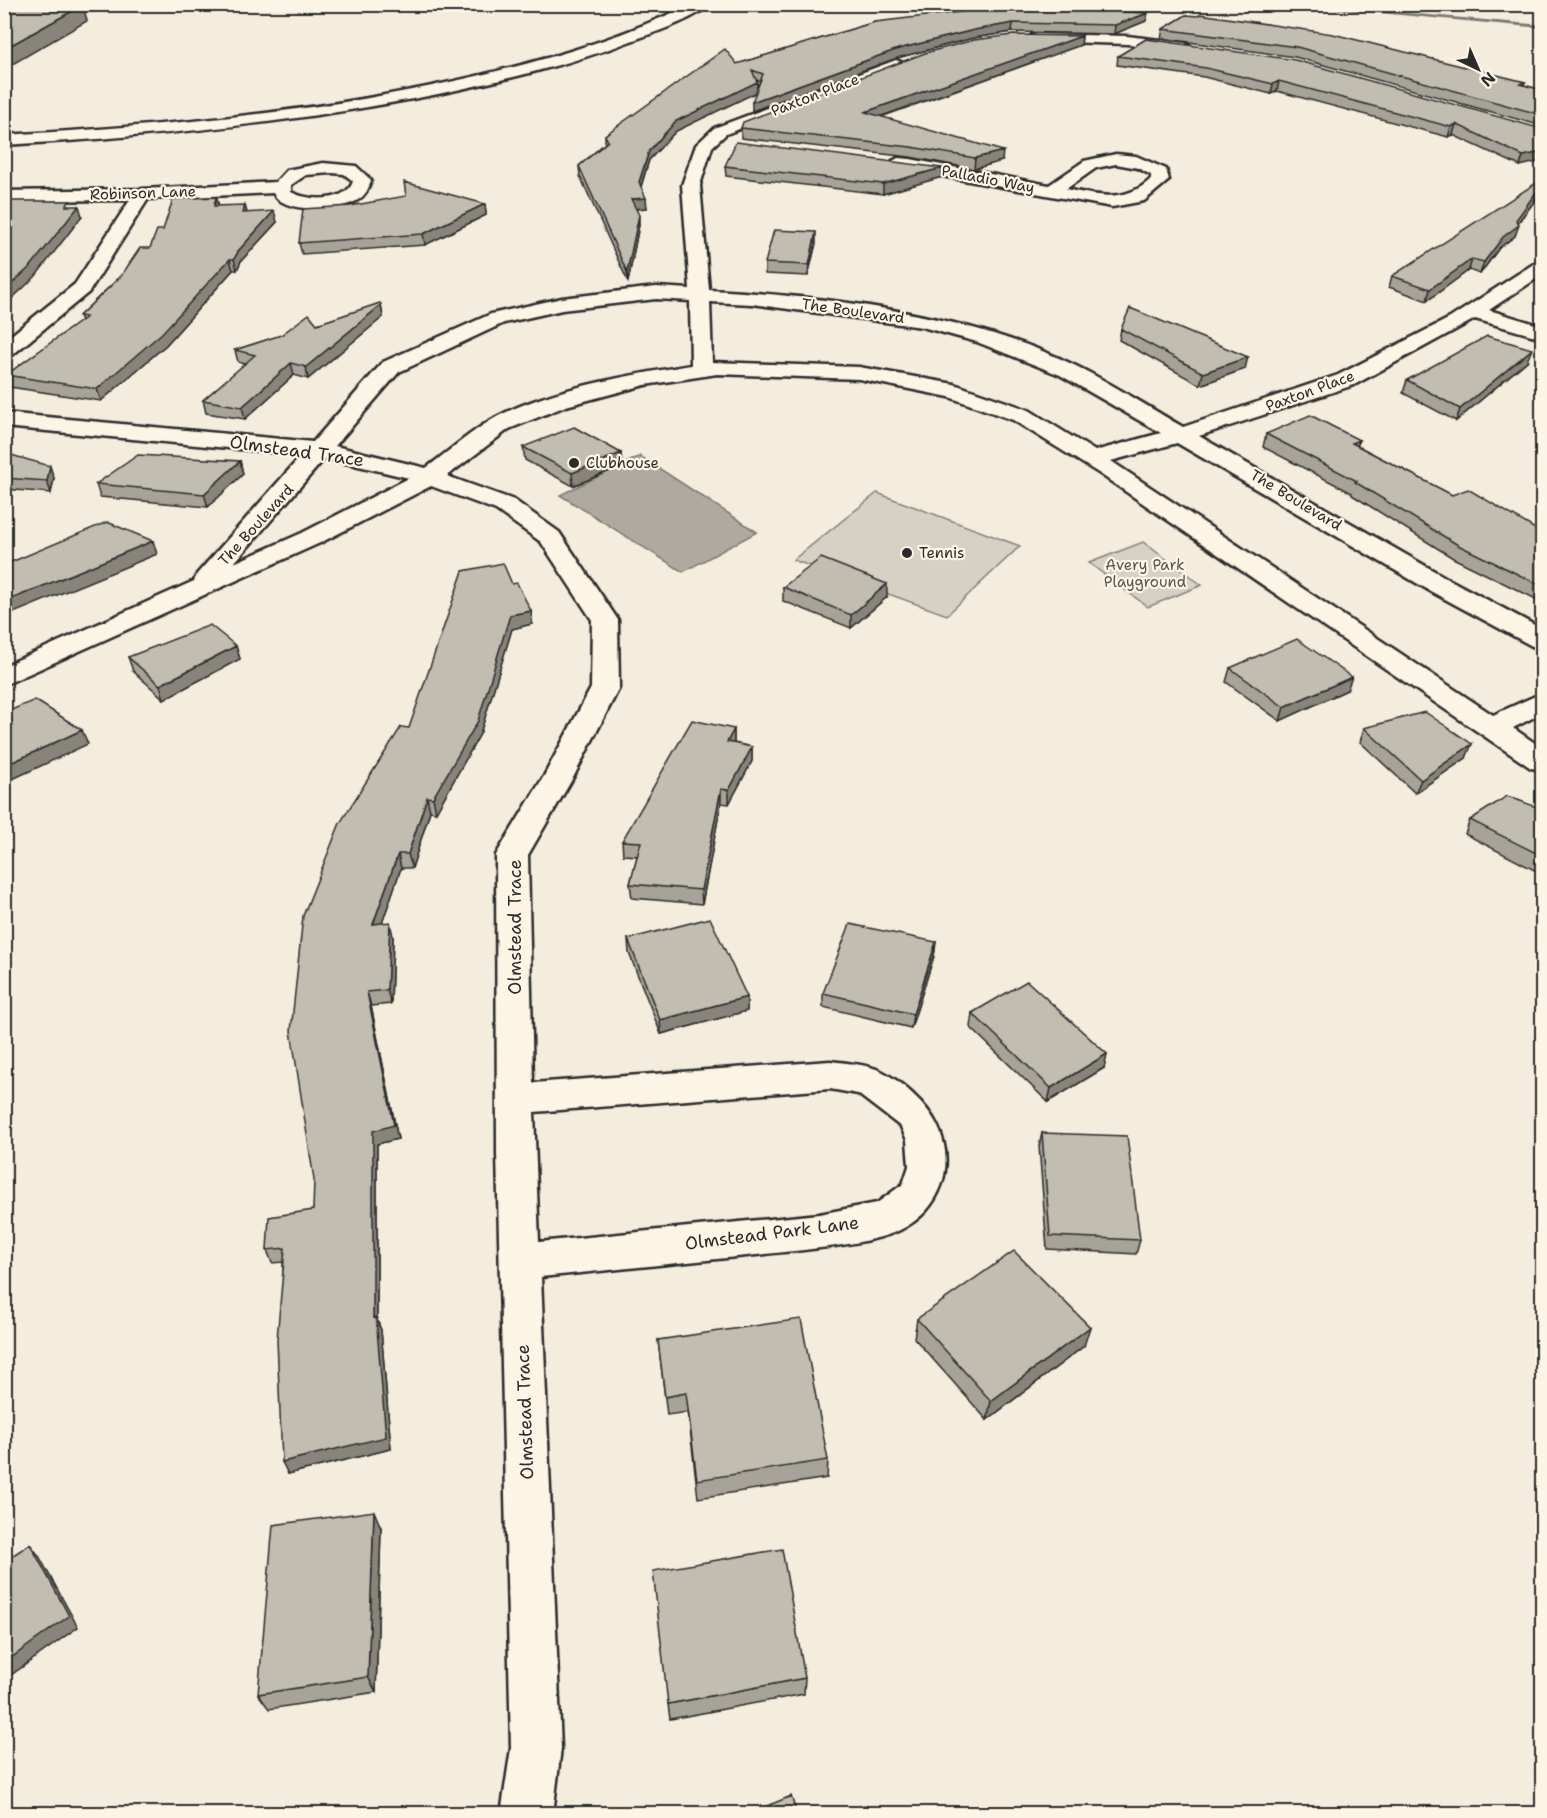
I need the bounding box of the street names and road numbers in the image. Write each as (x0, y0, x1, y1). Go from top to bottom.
street label: Paxton Place (768, 69, 862, 121)
street label: Palladio Way (940, 160, 1036, 198)
street label: Robinson Lane (90, 181, 196, 205)
street label: The Boulevard (800, 294, 906, 328)
street label: Paxton Place (1263, 366, 1357, 416)
street label: Olmstead Trace (228, 430, 366, 472)
street label: The Boulevard (1246, 465, 1346, 535)
street label: The Boulevard (214, 479, 298, 570)
street label: Olmstead Trace (503, 859, 527, 995)
street label: Olmstead Park Lane (684, 1210, 860, 1256)
street label: Olmstead Trace (511, 1344, 539, 1480)

